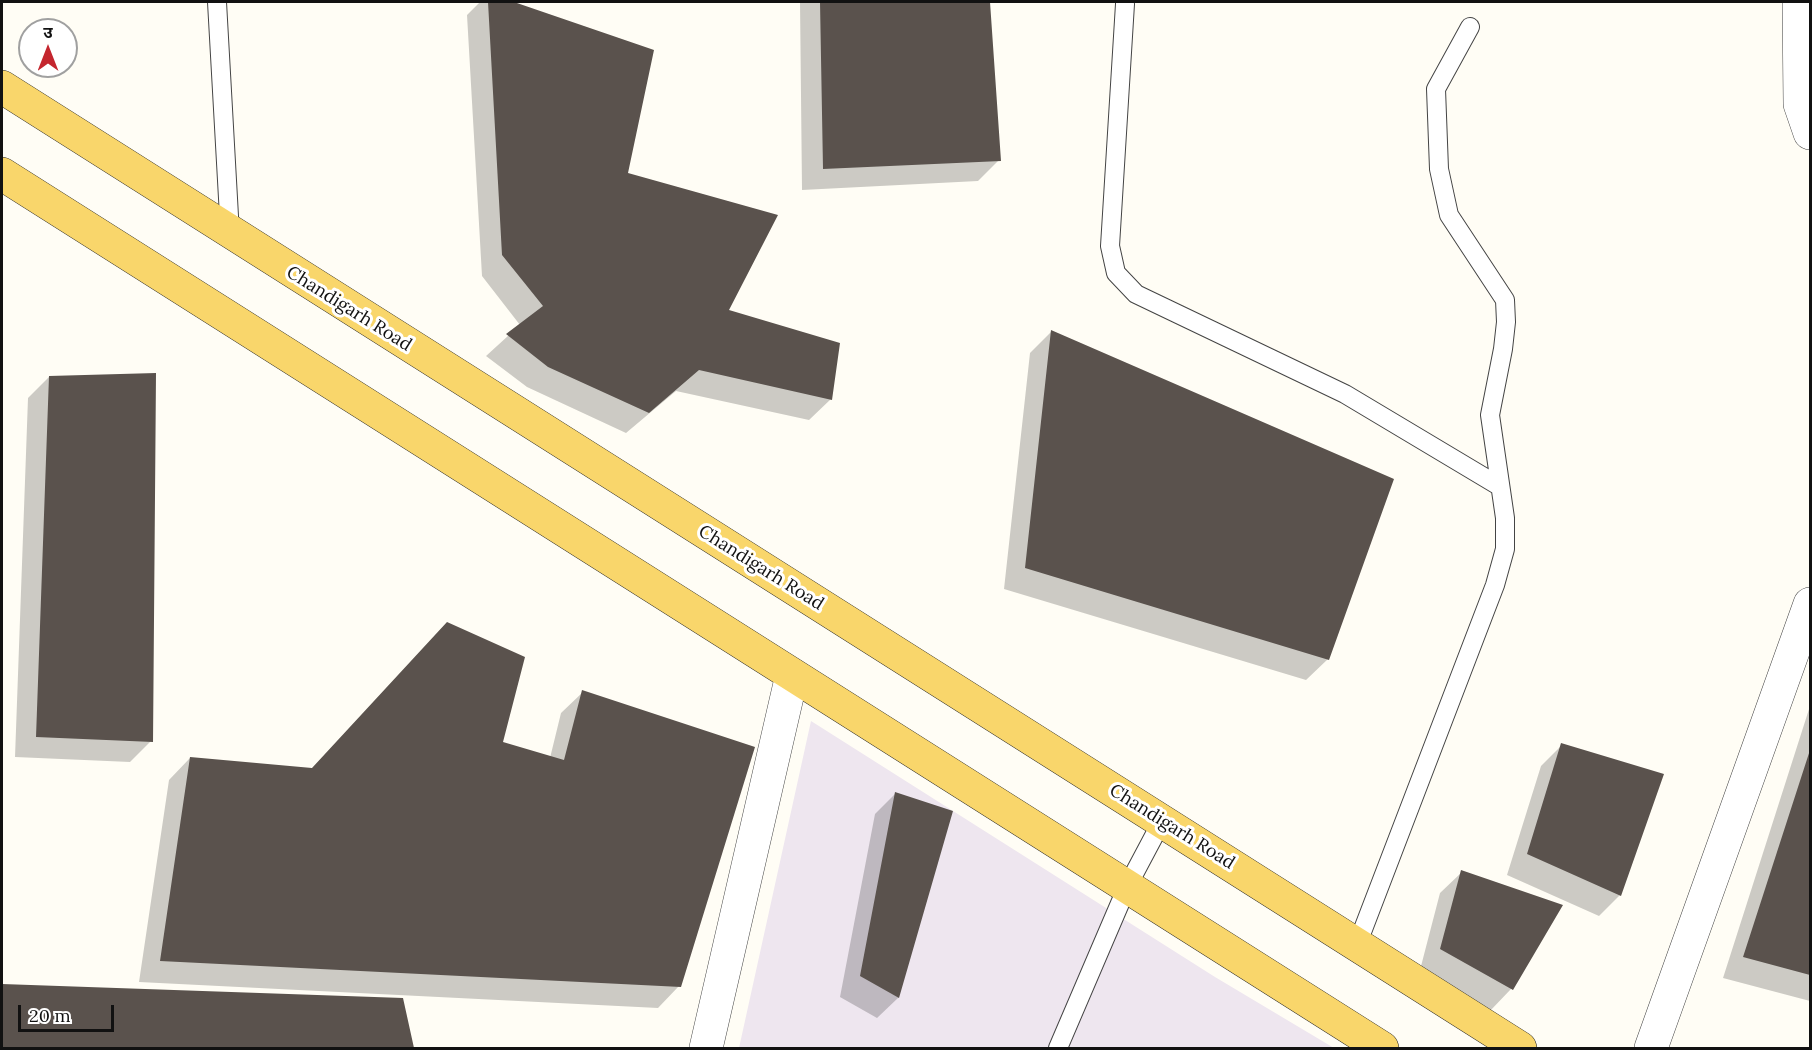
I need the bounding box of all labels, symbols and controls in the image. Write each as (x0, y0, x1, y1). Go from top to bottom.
north arrow (18, 18, 78, 78)
text: उ (43, 22, 53, 42)
street label: Chandigarh Road (282, 262, 416, 356)
street label: Chandigarh Road (694, 521, 828, 615)
street label: Chandigarh Road (1105, 780, 1239, 874)
scale bar (21, 993, 117, 1031)
text: 20 m (29, 1004, 71, 1027)

